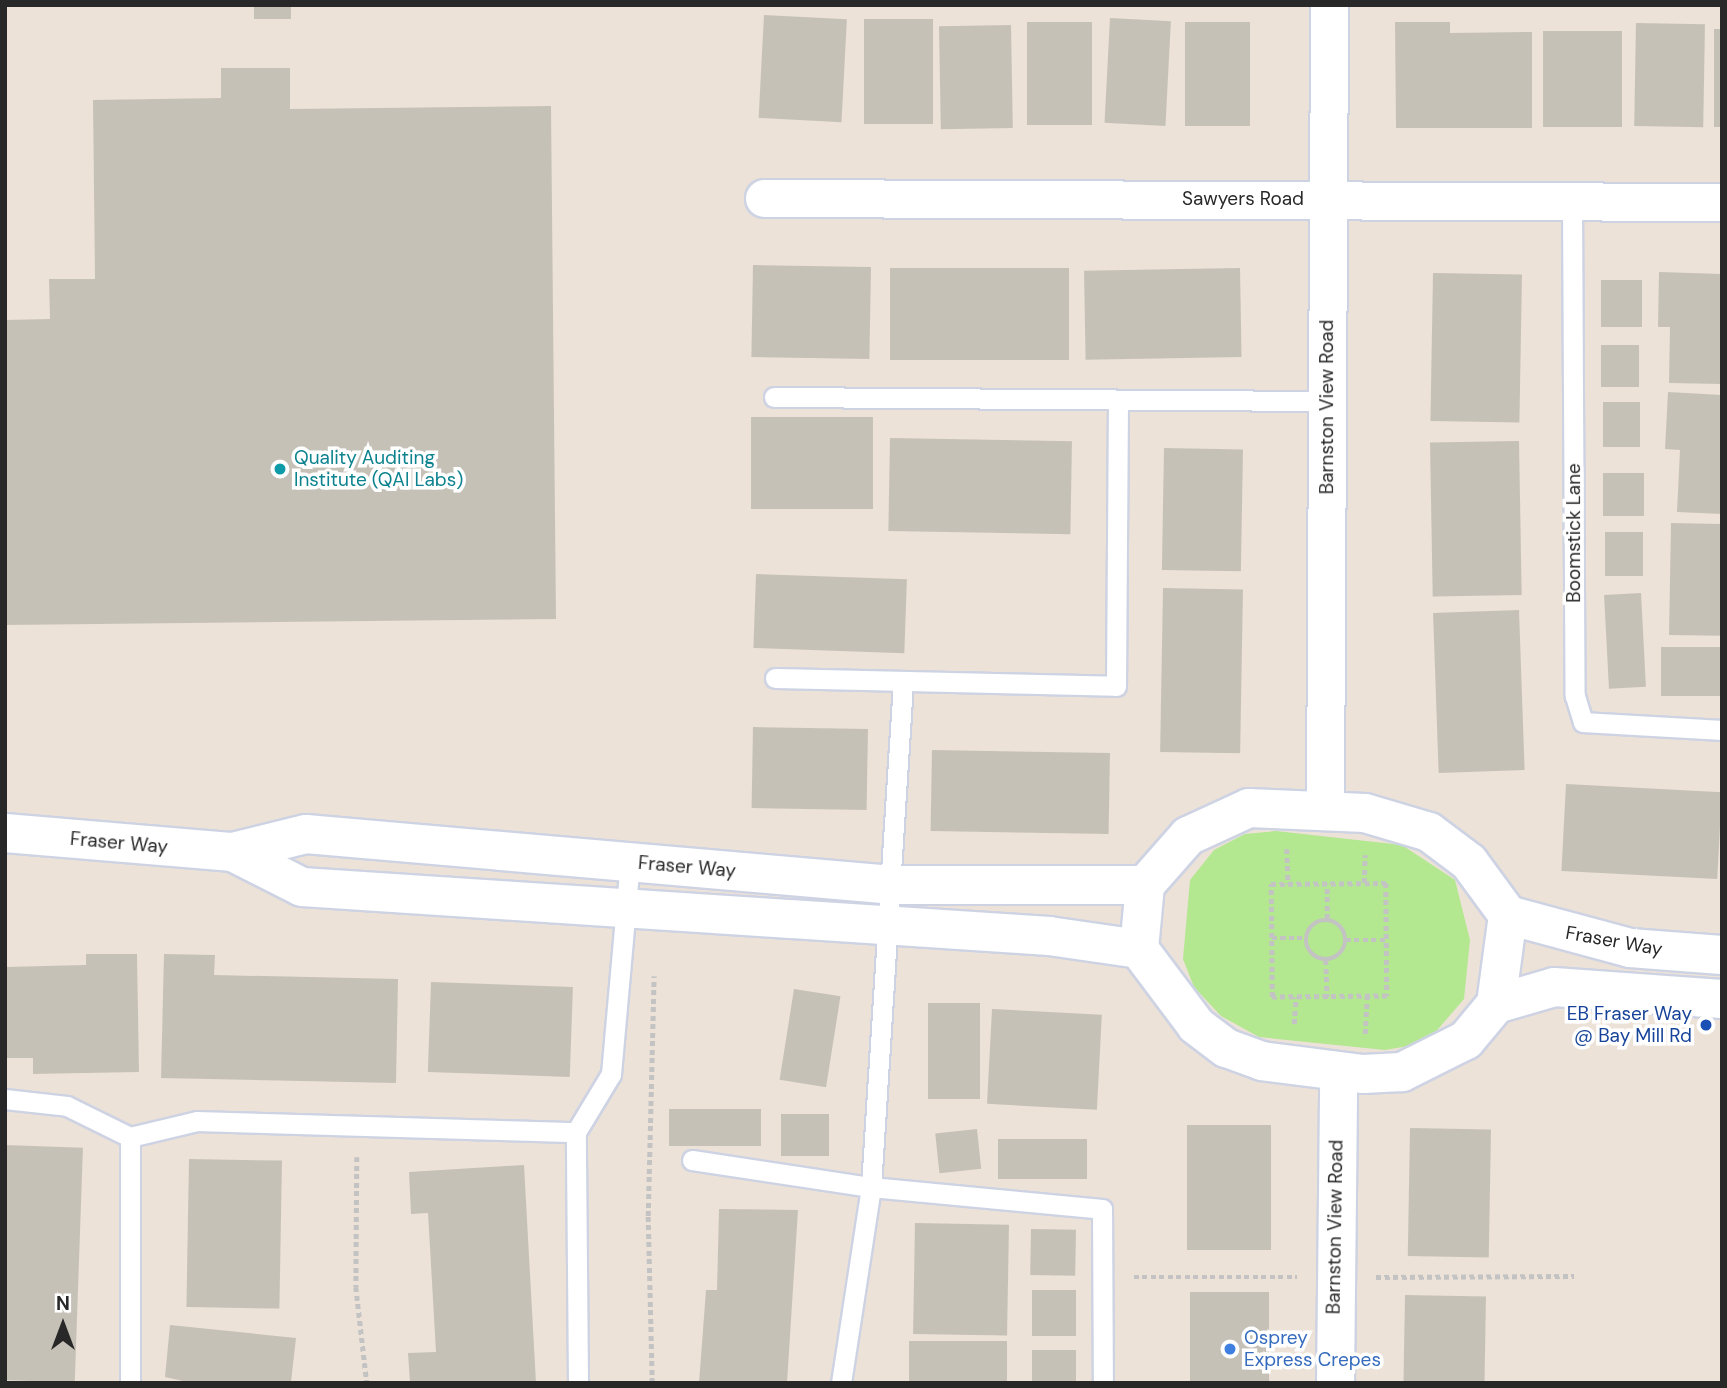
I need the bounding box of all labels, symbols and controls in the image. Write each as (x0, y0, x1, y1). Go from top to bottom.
street label: Sawyers Road (1182, 188, 1304, 210)
street label: Barnston View Road (1316, 320, 1338, 494)
place label: Quality Auditing Institute (QAI Labs) (294, 447, 463, 491)
marker: Quality Auditing Institute (QAI Labs) (272, 461, 288, 477)
street label: Boomstick Lane (1563, 463, 1585, 603)
street label: Fraser Way (69, 827, 169, 859)
street label: Fraser Way (637, 851, 737, 883)
street label: Fraser Way (1564, 921, 1664, 961)
place label: EB Fraser Way @ Bay Mill Rd (1567, 1003, 1692, 1047)
marker: EB Fraser Way @ Bay Mill Rd (1698, 1017, 1714, 1033)
street label: Barnston View Road (1322, 1139, 1348, 1315)
north arrow (28, 1290, 98, 1360)
text: N (56, 1291, 70, 1316)
place label: Osprey Express Crepes (1244, 1327, 1381, 1371)
marker: Osprey Express Crepes (1222, 1341, 1238, 1357)

